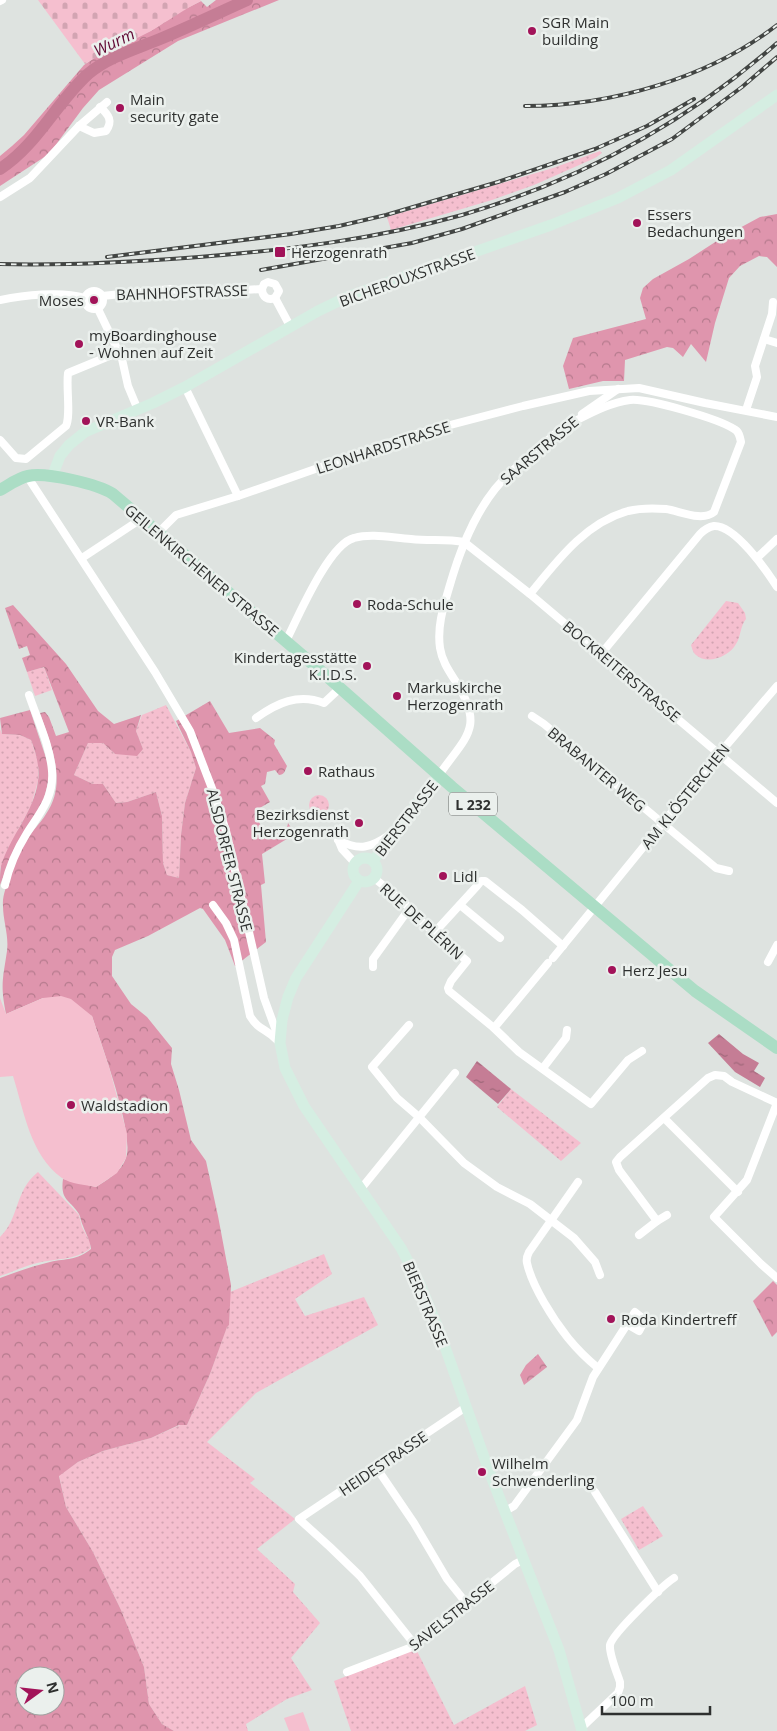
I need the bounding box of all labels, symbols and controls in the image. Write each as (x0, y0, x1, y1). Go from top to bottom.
place label: SGR Main building (542, 12, 609, 49)
water label: Wurm (90, 23, 138, 61)
marker: SGR Main building (526, 25, 538, 37)
place label: Main security gate (130, 89, 219, 126)
marker: Main security gate (114, 102, 126, 114)
place label: Essers Bedachungen (647, 204, 743, 241)
marker: Essers Bedachungen (631, 217, 643, 229)
place label: Herzogenrath (291, 242, 387, 262)
street label: BICHEROUXSTRASSE (336, 243, 478, 311)
marker: Herzogenrath (273, 245, 287, 259)
street label: BAHNHOFSTRASSE (116, 280, 248, 304)
place label: Moses (39, 290, 84, 310)
marker: Moses (88, 294, 100, 306)
place label: myBoardinghouse - Wohnen auf Zeit (89, 325, 217, 362)
marker: myBoardinghouse - Wohnen auf Zeit (73, 338, 85, 350)
place label: VR-Bank (96, 411, 154, 431)
street label: SAARSTRASSE (496, 411, 582, 489)
marker: VR-Bank (80, 415, 92, 427)
street label: LEONHARDSTRASSE (313, 416, 453, 478)
street label: GEILENKIRCHENER STRASSE (121, 500, 283, 640)
place label: Roda-Schule (367, 594, 454, 614)
marker: Roda-Schule (351, 598, 363, 610)
street label: BOCKREITERSTRASSE (559, 616, 685, 726)
place label: Kindertagesstätte K.I.D.S. (234, 647, 357, 684)
marker: Kindertagesstätte K.I.D.S. (361, 660, 373, 672)
place label: Markuskirche Herzogenrath (407, 677, 503, 714)
marker: Markuskirche Herzogenrath (391, 690, 403, 702)
street label: BRABANTER WEG (544, 722, 650, 816)
street label: AM KLÖSTERCHEN (636, 739, 734, 853)
place label: Rathaus (318, 761, 375, 781)
marker: Rathaus (302, 765, 314, 777)
street label: BIERSTRASSE (370, 776, 442, 860)
street label: ALSDORFER STRASSE (203, 786, 257, 934)
road number: L 232 (449, 792, 497, 816)
place label: Bezirksdienst Herzogenrath (253, 804, 349, 841)
marker: Bezirksdienst Herzogenrath (353, 817, 365, 829)
place label: Lidl (453, 866, 478, 886)
marker: Lidl (437, 870, 449, 882)
street label: RUE DE PLÉRIN (376, 878, 468, 964)
place label: Herz Jesu (622, 960, 687, 980)
marker: Herz Jesu (606, 964, 618, 976)
place label: Waldstadion (81, 1095, 168, 1115)
marker: Waldstadion (65, 1099, 77, 1111)
street label: BIERSTRASSE (399, 1258, 453, 1350)
place label: Roda Kindertreff (621, 1309, 737, 1329)
marker: Roda Kindertreff (605, 1313, 617, 1325)
street label: HEIDESTRASSE (335, 1426, 431, 1500)
place label: Wilhelm Schwenderling (492, 1453, 595, 1490)
marker: Wilhelm Schwenderling (476, 1466, 488, 1478)
street label: SAVELSTRASSE (404, 1575, 498, 1655)
north arrow (15, 1666, 65, 1716)
text: N (42, 1680, 64, 1695)
scale bar (602, 1684, 710, 1716)
text: 100 m (610, 1690, 654, 1710)

